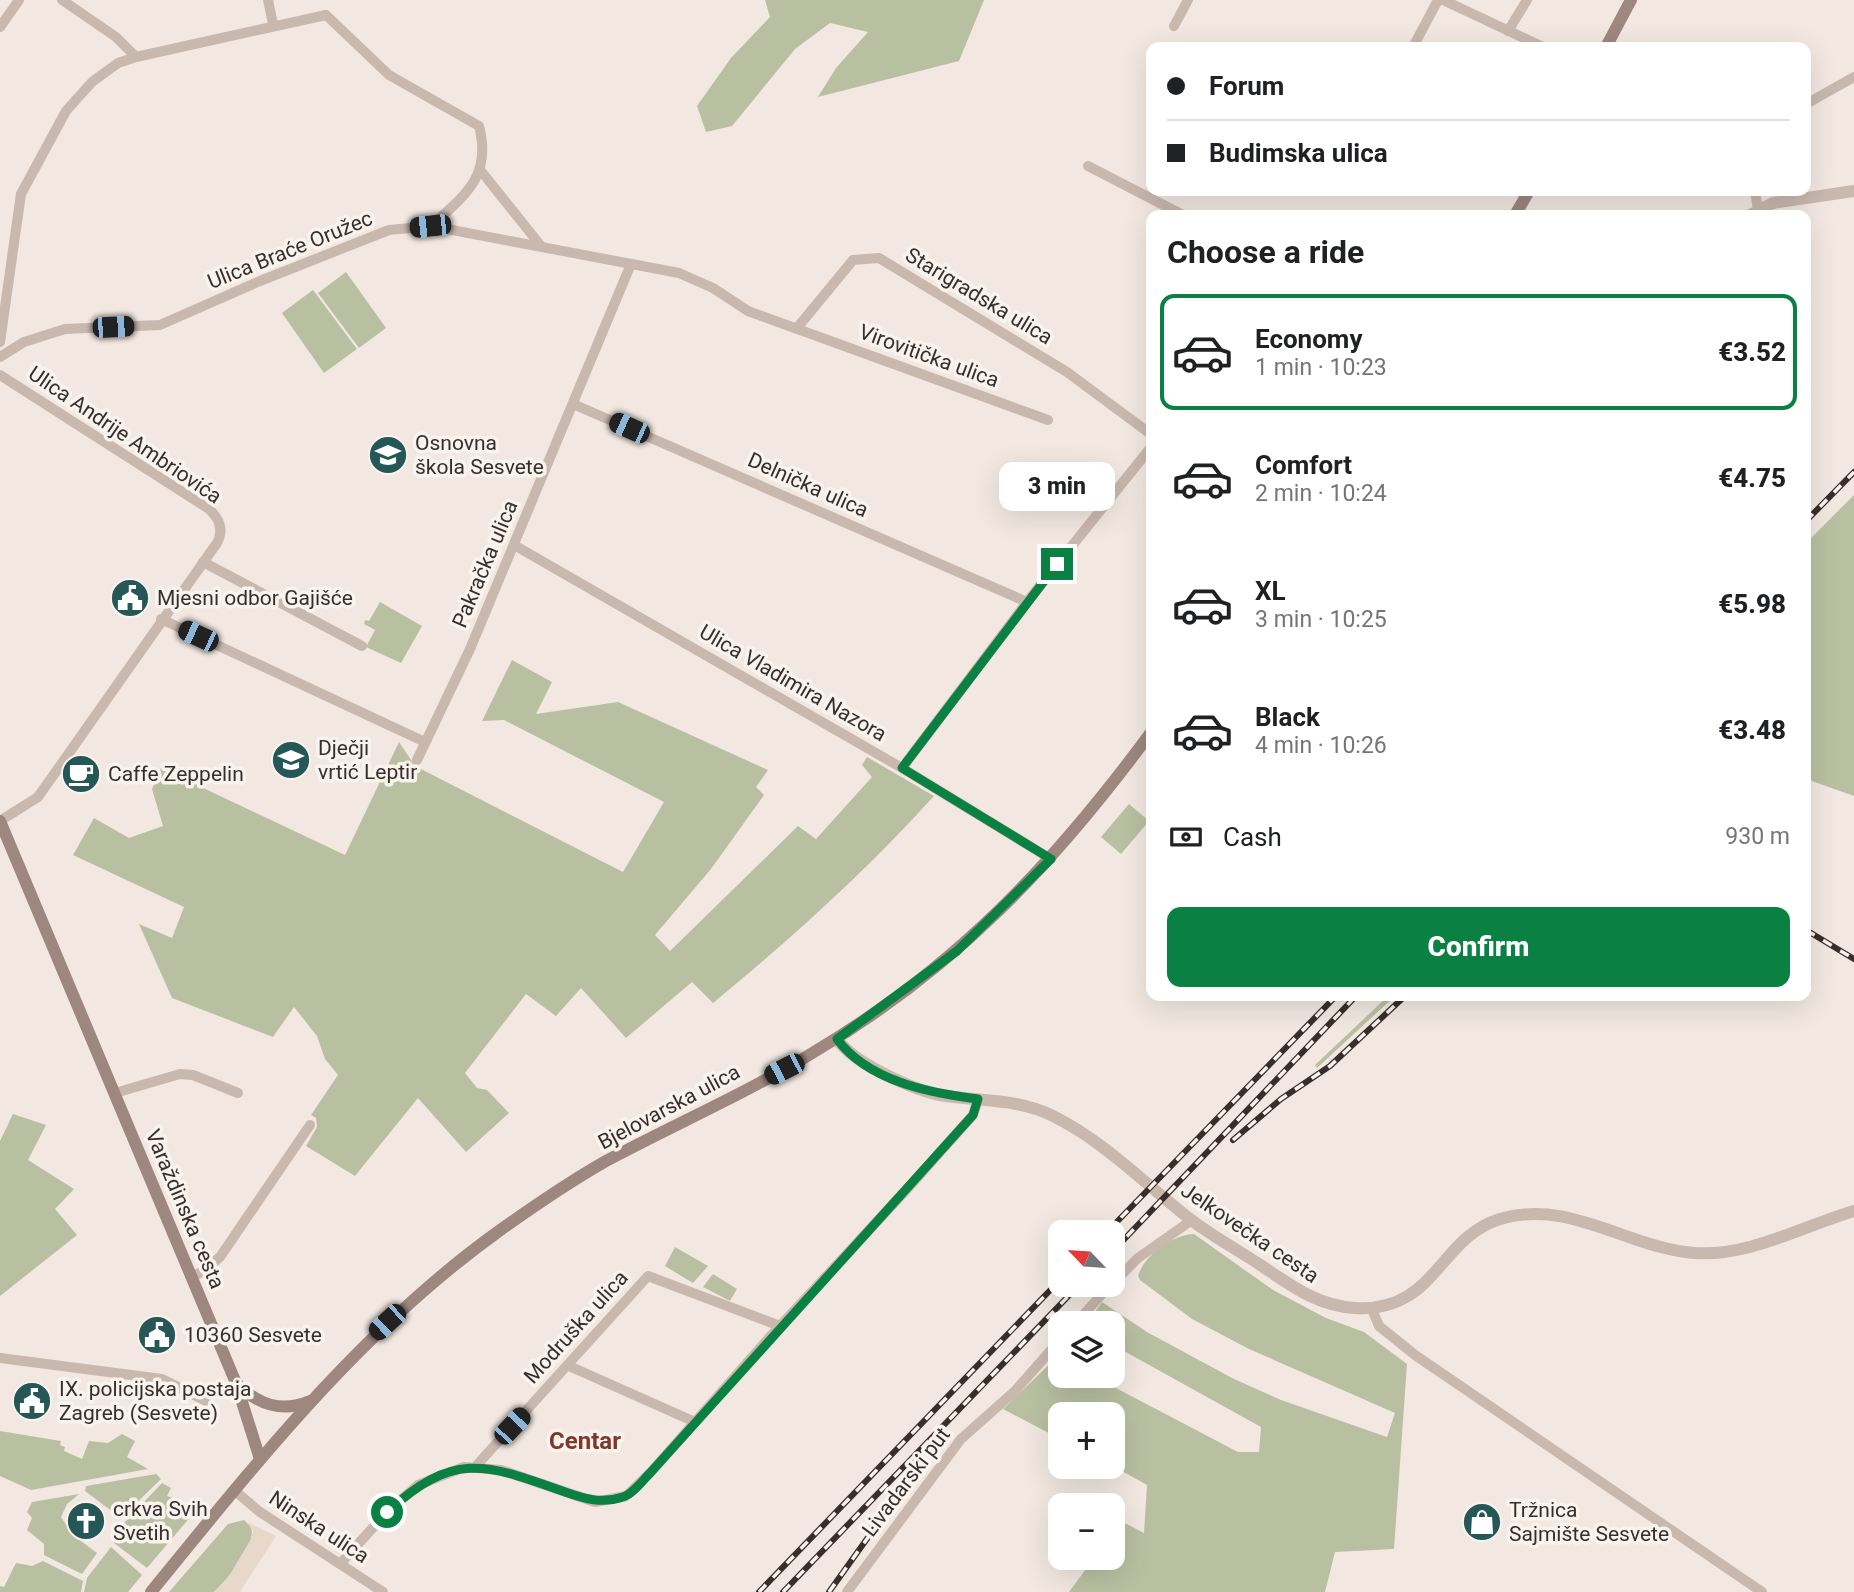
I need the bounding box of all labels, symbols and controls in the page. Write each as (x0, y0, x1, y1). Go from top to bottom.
text: Forum (1209, 71, 1284, 101)
text: Budimska ulica (1209, 138, 1388, 168)
street label: Ulica Braće Oružec (204, 206, 376, 294)
car (409, 213, 452, 239)
text: Choose a ride (1167, 233, 1364, 271)
street label: Starigradska ulica (901, 243, 1057, 349)
car (92, 315, 135, 339)
street label: Virovitička ulica (856, 320, 1002, 392)
icon: car (1171, 321, 1234, 384)
text: Economy (1255, 324, 1362, 354)
text: €3.52 (1718, 337, 1786, 367)
text: 1 min · 10:23 (1255, 354, 1387, 381)
street label: Ulica Andrije Ambriovića (24, 361, 226, 509)
car (606, 410, 653, 446)
place label: Osnovna škola Sesvete (415, 431, 544, 479)
school or university icon: Osnovna škola Sesvete (367, 434, 409, 476)
icon: car (1171, 447, 1234, 510)
street label: Delnička ulica (744, 448, 872, 522)
text: Comfort (1255, 450, 1352, 480)
callout: 3 min (999, 462, 1115, 512)
text: €4.75 (1718, 463, 1786, 493)
text: 3 min (1028, 473, 1086, 500)
text: 2 min · 10:24 (1255, 480, 1387, 507)
street label: Pakračka ulica (447, 497, 523, 631)
route end (1041, 548, 1073, 580)
icon: car (1171, 573, 1234, 636)
text: XL (1255, 576, 1286, 606)
public building icon: Mjesni odbor Gajišće (109, 577, 151, 619)
place label: Mjesni odbor Gajišće (157, 586, 353, 610)
text: €5.98 (1718, 589, 1786, 619)
text: 3 min · 10:25 (1255, 606, 1387, 633)
car (175, 618, 222, 654)
street label: Ulica Vladimira Nazora (695, 620, 891, 746)
icon: car (1171, 699, 1234, 762)
text: Black (1255, 702, 1320, 732)
text: €3.48 (1718, 715, 1786, 745)
text: 4 min · 10:26 (1255, 732, 1387, 759)
place label: Dječji vrtić Leptir (318, 736, 417, 784)
school or university icon: Dječji vrtić Leptir (270, 739, 312, 781)
cafe icon: Caffe Zeppelin (60, 753, 102, 795)
place label: Caffe Zeppelin (108, 762, 244, 786)
icon: cash (1167, 818, 1205, 856)
text: Cash (1223, 822, 1282, 852)
text: 930 m (1725, 823, 1790, 850)
button: Confirm (1167, 907, 1790, 987)
car (761, 1050, 808, 1088)
street label: Bjelovarska ulica (594, 1060, 744, 1154)
street label: Varaždinska cesta (141, 1126, 229, 1292)
street label: Jelkovečka cesta (1177, 1178, 1323, 1288)
north arrow (1048, 1220, 1125, 1297)
map controls (1048, 1220, 1125, 1570)
street label: Modruška ulica (519, 1266, 633, 1388)
car (365, 1300, 410, 1344)
button: layers (1048, 1311, 1125, 1388)
public building icon: 10360 Sesvete (136, 1314, 178, 1356)
place label: 10360 Sesvete (184, 1323, 322, 1347)
place label: IX. policijska postaja Zagreb (Sesvete) (59, 1377, 251, 1425)
public building icon: IX. policijska postaja Zagreb (Sesvete) (11, 1380, 53, 1422)
button: + (1048, 1402, 1125, 1479)
car (490, 1403, 535, 1449)
street label: Livadarski put (857, 1423, 955, 1541)
district label: Centar (549, 1427, 621, 1455)
street label: Ninska ulica (265, 1486, 373, 1568)
button: − (1048, 1493, 1125, 1570)
route start (371, 1496, 403, 1528)
place label: crkva Svih Svetih (113, 1497, 208, 1545)
place label: Tržnica Sajmište Sesvete (1509, 1498, 1669, 1546)
church icon: crkva Svih Svetih (65, 1500, 107, 1542)
shop icon: Tržnica Sajmište Sesvete (1461, 1501, 1503, 1543)

